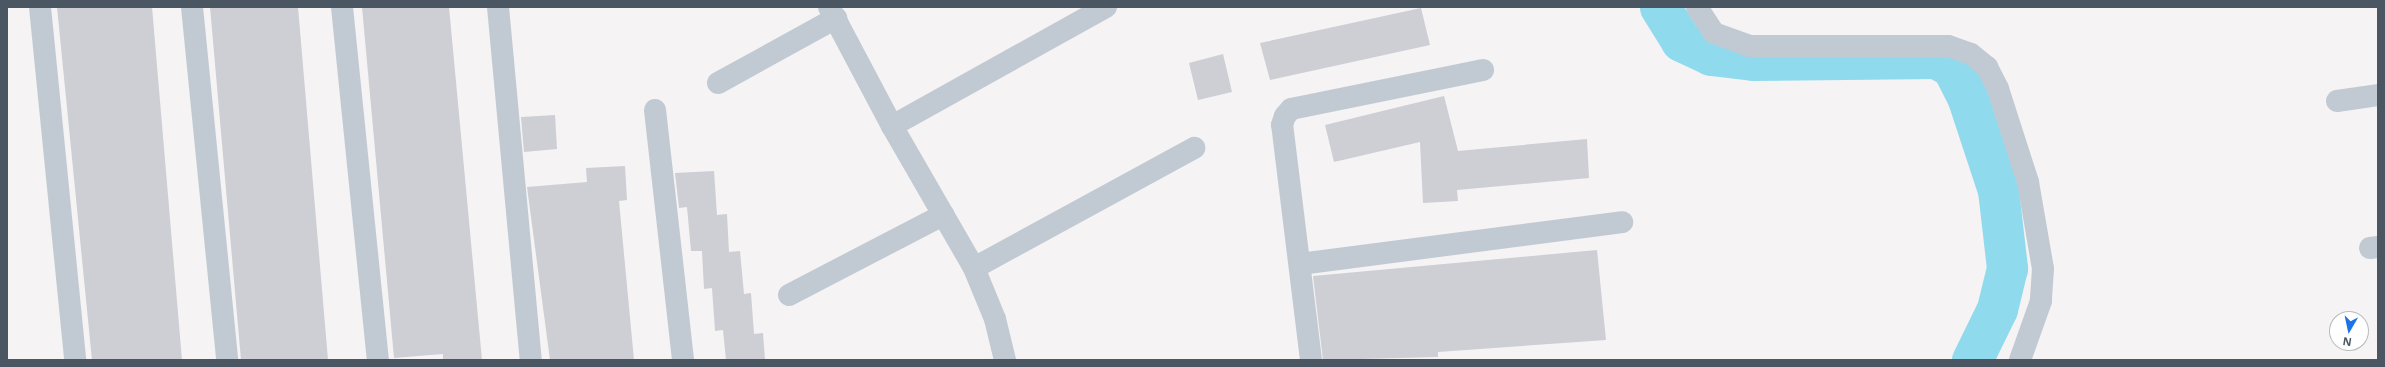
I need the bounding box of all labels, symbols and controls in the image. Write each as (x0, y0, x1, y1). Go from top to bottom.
north arrow (2329, 311, 2369, 351)
text: N (2342, 334, 2353, 350)

